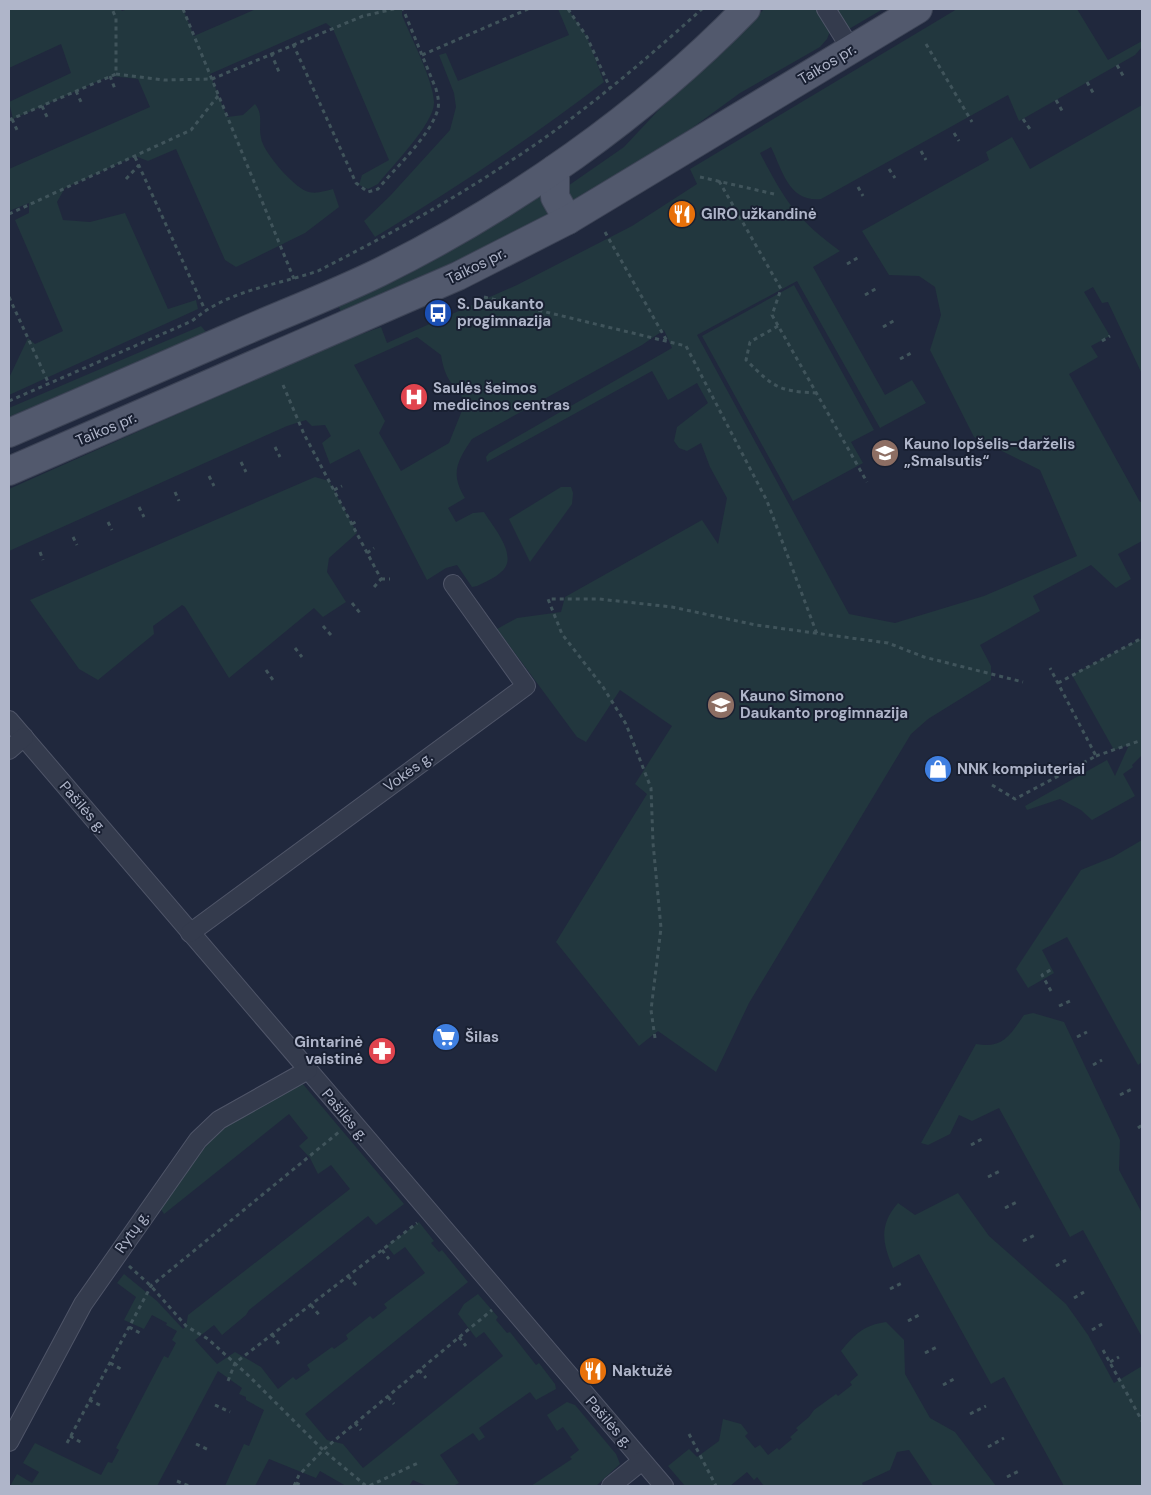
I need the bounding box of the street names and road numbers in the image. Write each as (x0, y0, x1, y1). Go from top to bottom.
street label: Taikos pr. (795, 39, 860, 89)
street label: Taikos pr. (443, 243, 509, 289)
street label: Taikos pr. (73, 407, 139, 451)
street label: Vokės g. (379, 747, 437, 797)
street label: Pašilės g. (55, 777, 111, 837)
street label: Pašilės g. (317, 1085, 373, 1145)
street label: Rytų g. (110, 1207, 154, 1257)
street label: Pašilės g. (581, 1392, 637, 1452)

